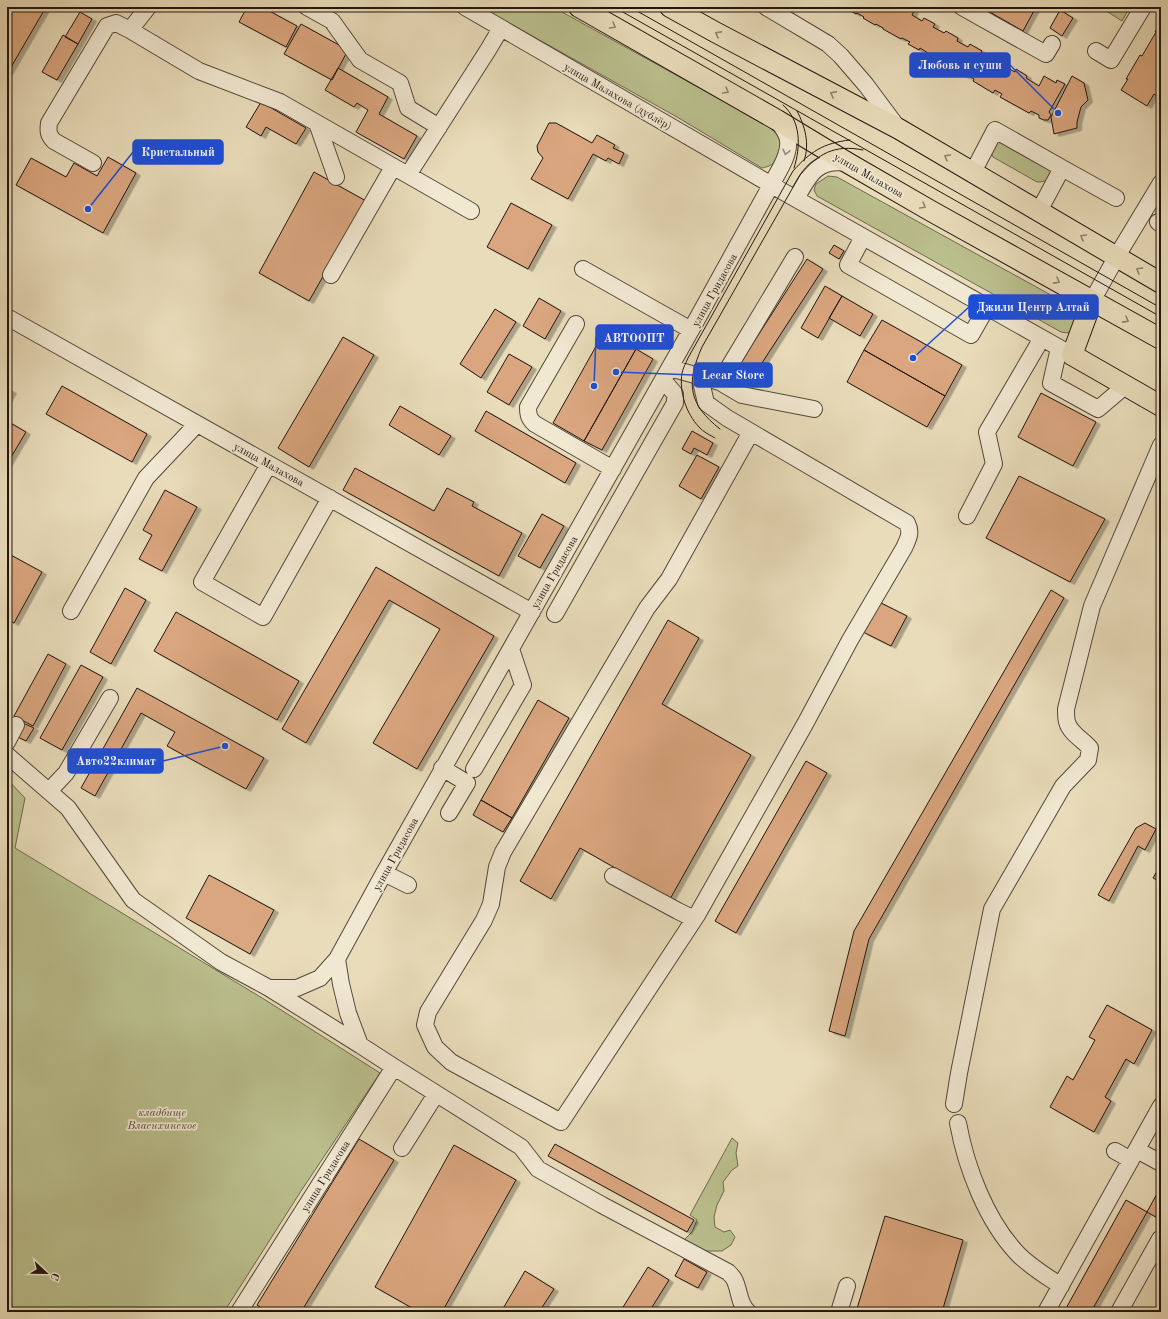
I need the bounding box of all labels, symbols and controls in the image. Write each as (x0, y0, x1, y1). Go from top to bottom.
one-way arrow (609, 22, 616, 29)
one-way arrow (715, 31, 722, 38)
callout: Любовь и суши (910, 53, 1010, 77)
text: Любовь и суши (918, 60, 1002, 72)
street label: улица Малахова (дублёр) (561, 62, 673, 133)
one-way arrow (722, 86, 729, 93)
one-way arrow (829, 92, 837, 99)
callout: Кристальный (133, 140, 223, 164)
text: Кристальный (141, 147, 215, 159)
one-way arrow (782, 149, 790, 155)
street label: улица Малахова (832, 152, 905, 201)
one-way arrow (944, 154, 951, 161)
one-way arrow (919, 201, 926, 208)
one-way arrow (1080, 234, 1087, 241)
street label: улица Гридасова (691, 252, 740, 329)
one-way arrow (1136, 267, 1143, 274)
one-way arrow (1053, 276, 1060, 283)
callout: Джили Центр Алтай (969, 295, 1098, 319)
text: Джили Центр Алтай (976, 302, 1090, 314)
one-way arrow (1122, 315, 1129, 323)
callout: АВТООПТ (596, 325, 673, 349)
text: АВТООПТ (603, 333, 665, 345)
callout: Lecar Store (694, 363, 772, 387)
text: Lecar Store (702, 370, 765, 382)
street label: улица Малахова (231, 441, 306, 489)
street label: улица Гридасова (530, 534, 581, 611)
callout: Авто22климат (68, 749, 163, 773)
text: Авто22климат (76, 756, 156, 768)
street label: улица Гридасова (372, 816, 421, 893)
park label: кладбище Власихинское (126, 1108, 197, 1132)
street label: улица Гридасова (300, 1139, 353, 1214)
north arrow (26, 1253, 66, 1293)
text: С (47, 1271, 60, 1282)

